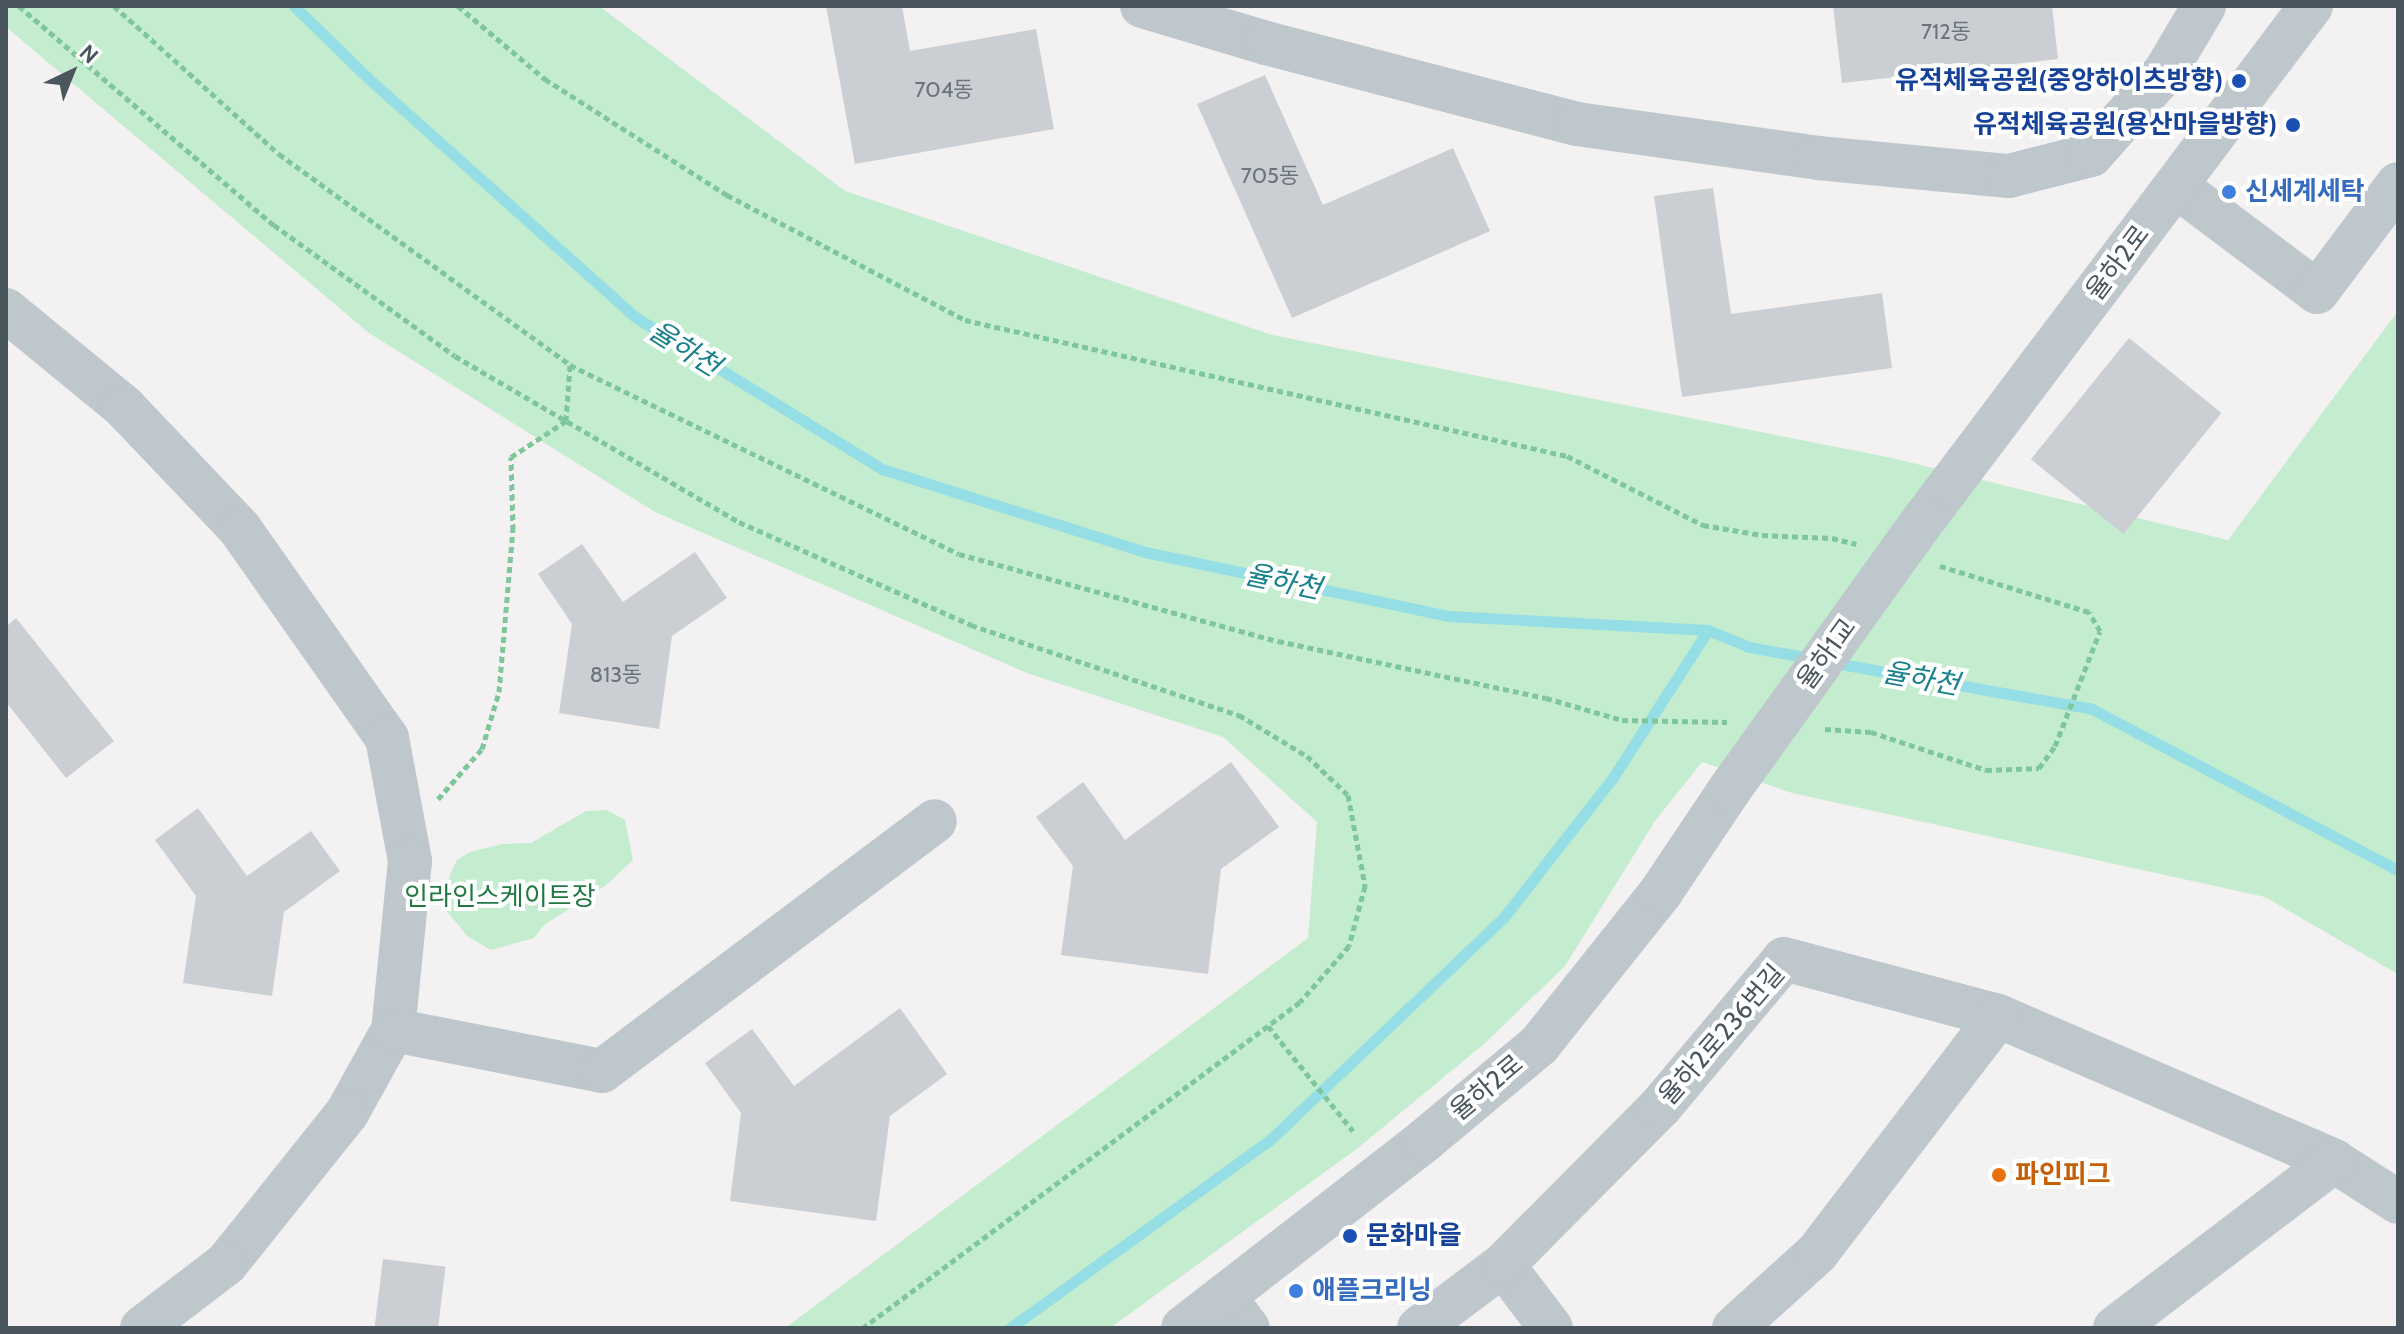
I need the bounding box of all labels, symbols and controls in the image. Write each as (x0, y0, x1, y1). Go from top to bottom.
house number: 712동 (1921, 19, 1971, 45)
north arrow (32, 32, 112, 112)
text: N (74, 39, 104, 69)
place label: 유적체육공원(중앙하이츠방향) (1895, 65, 2223, 97)
marker: 유적체육공원(중앙하이츠방향) (2230, 72, 2248, 90)
house number: 704동 (914, 77, 974, 103)
place label: 유적체육공원(용산마을방향) (1973, 109, 2277, 141)
marker: 유적체육공원(용산마을방향) (2284, 116, 2302, 134)
house number: 705동 (1241, 163, 1299, 189)
place label: 신세계세탁 (2245, 176, 2365, 208)
marker: 신세계세탁 (2220, 183, 2238, 201)
street label: 율하2로 (2080, 220, 2156, 306)
water label: 율하천 (643, 313, 727, 383)
water label: 율하천 (1242, 557, 1324, 605)
street label: 율하1교 (1791, 612, 1863, 696)
water label: 율하천 (1880, 655, 1962, 701)
house number: 813동 (590, 662, 642, 688)
park label: 인라인스케이트장 (404, 881, 596, 913)
street label: 율하2로236번길 (1653, 958, 1791, 1112)
street label: 율하2로 (1444, 1049, 1530, 1127)
place label: 파인피그 (2015, 1159, 2111, 1191)
marker: 파인피그 (1990, 1166, 2008, 1184)
place label: 문화마을 (1366, 1220, 1462, 1252)
marker: 문화마을 (1341, 1227, 1359, 1245)
place label: 애플크리닝 (1312, 1275, 1432, 1307)
marker: 애플크리닝 (1287, 1282, 1305, 1300)

